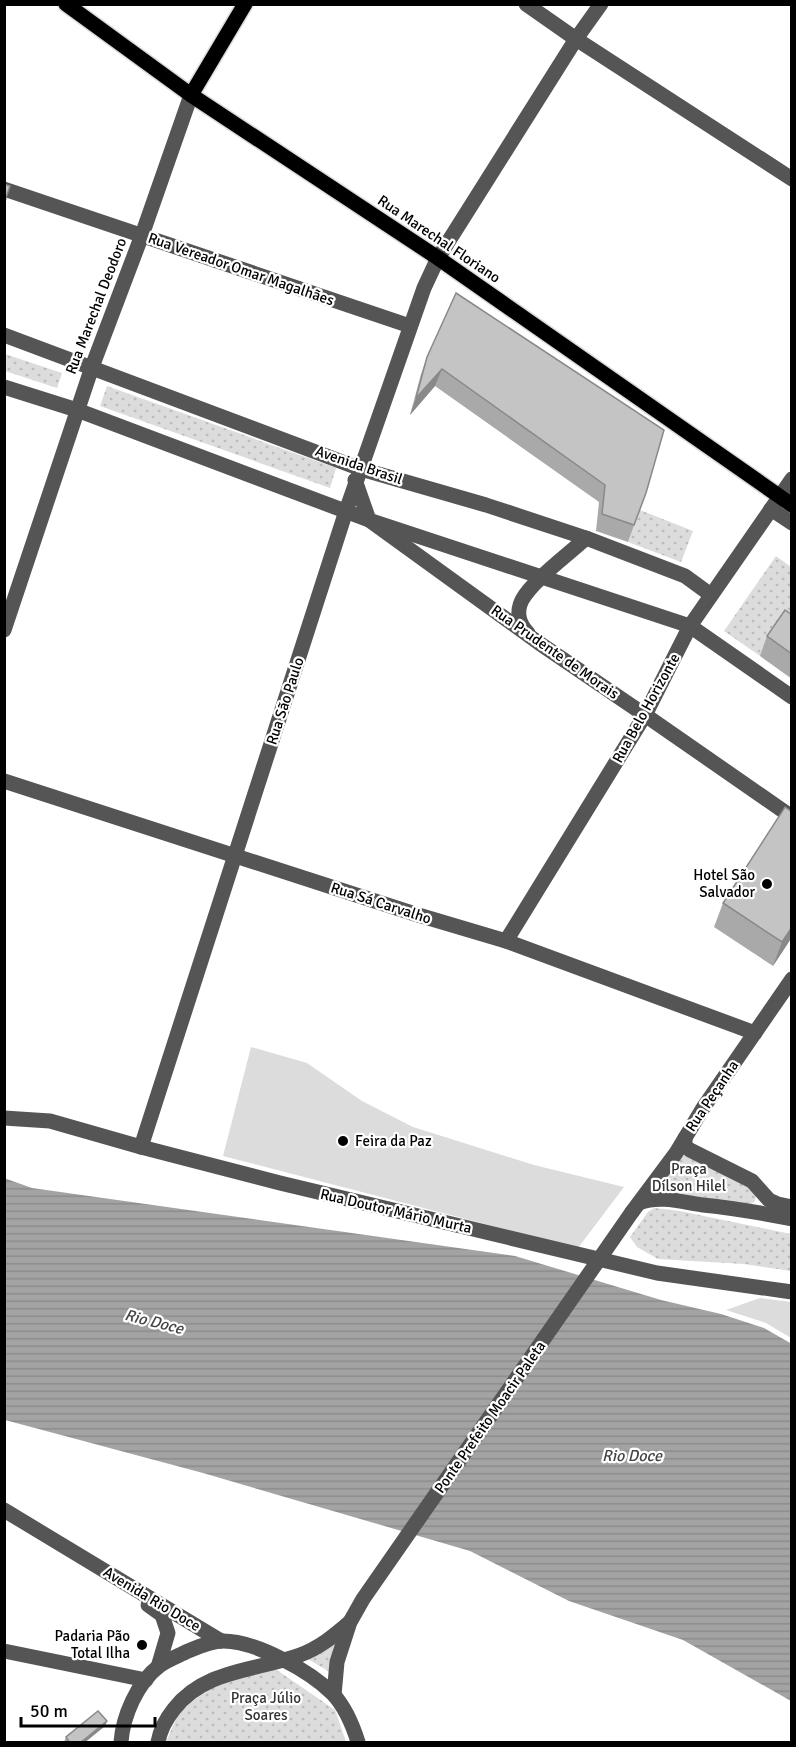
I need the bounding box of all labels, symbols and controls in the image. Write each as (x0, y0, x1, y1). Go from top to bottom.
street label: Rua Marechal Floriano (374, 191, 504, 287)
street label: Rua Vereador Omar Magalhães (146, 229, 337, 309)
street label: Rua Marechal Deodoro (62, 235, 130, 377)
street label: Avenida Brasil (313, 442, 405, 488)
street label: Rua Prudente de Morais (488, 601, 623, 703)
street label: Rua Belo Horizonte (608, 650, 684, 766)
street label: Rua São Paulo (262, 655, 308, 747)
place label: Hotel São Salvador (693, 866, 755, 901)
marker: Hotel São Salvador (760, 877, 774, 891)
street label: Rua Sá Carvalho (329, 878, 434, 928)
street label: Rua Peçanha (682, 1057, 742, 1135)
place label: Feira da Paz (355, 1132, 432, 1150)
marker: Feira da Paz (336, 1134, 350, 1148)
park label: Praça Dílson Hilel (652, 1160, 726, 1195)
street label: Rua Doutor Mário Murta (318, 1185, 474, 1237)
water label: Rio Doce (123, 1305, 186, 1339)
street label: Ponte Prefeito Moacir Paleta (431, 1337, 549, 1497)
water label: Rio Doce (602, 1446, 663, 1466)
street label: Avenida Rio Doce (100, 1563, 204, 1635)
place label: Padaria Pão Total Ilha (54, 1627, 130, 1662)
marker: Padaria Pão Total Ilha (135, 1638, 149, 1652)
park label: Praça Júlio Soares (231, 1689, 301, 1724)
scale bar (21, 1690, 154, 1728)
text: 50 m (30, 1700, 68, 1722)

